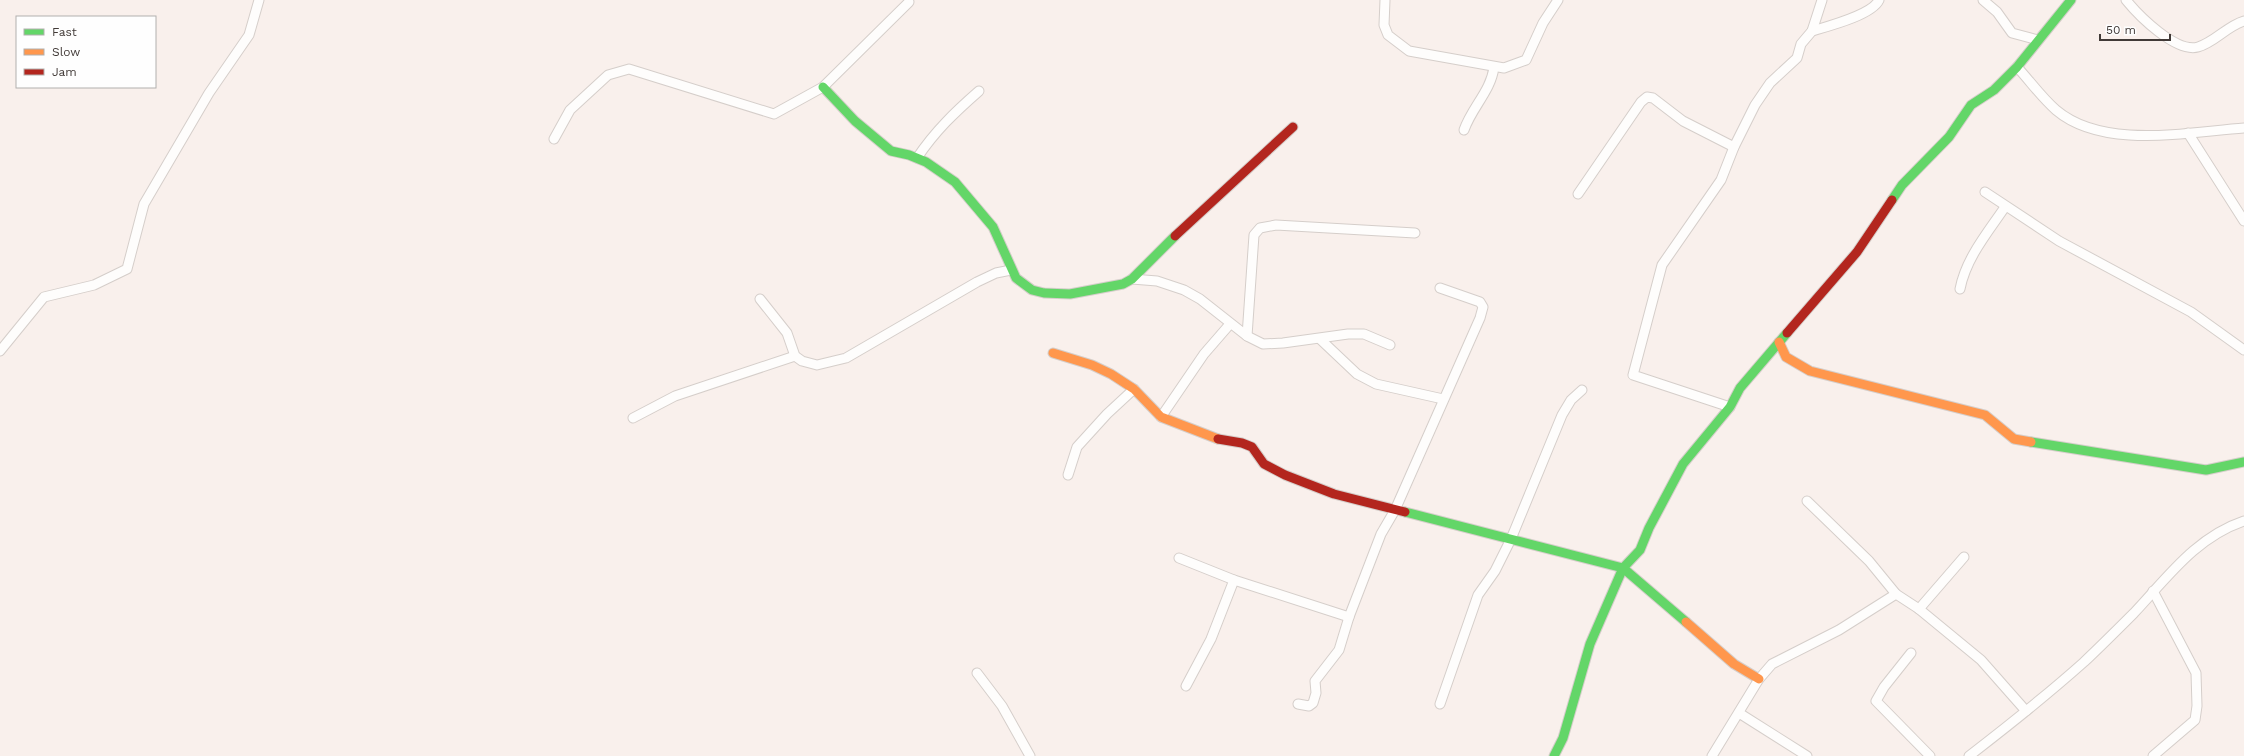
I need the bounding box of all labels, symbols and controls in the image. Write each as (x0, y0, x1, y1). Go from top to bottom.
legend (16, 16, 156, 88)
scale bar (2100, 16, 2170, 42)
text: 50 m (2106, 23, 2136, 37)
text: Fast (52, 25, 77, 39)
text: Slow (52, 45, 80, 59)
text: Jam (52, 65, 77, 79)

